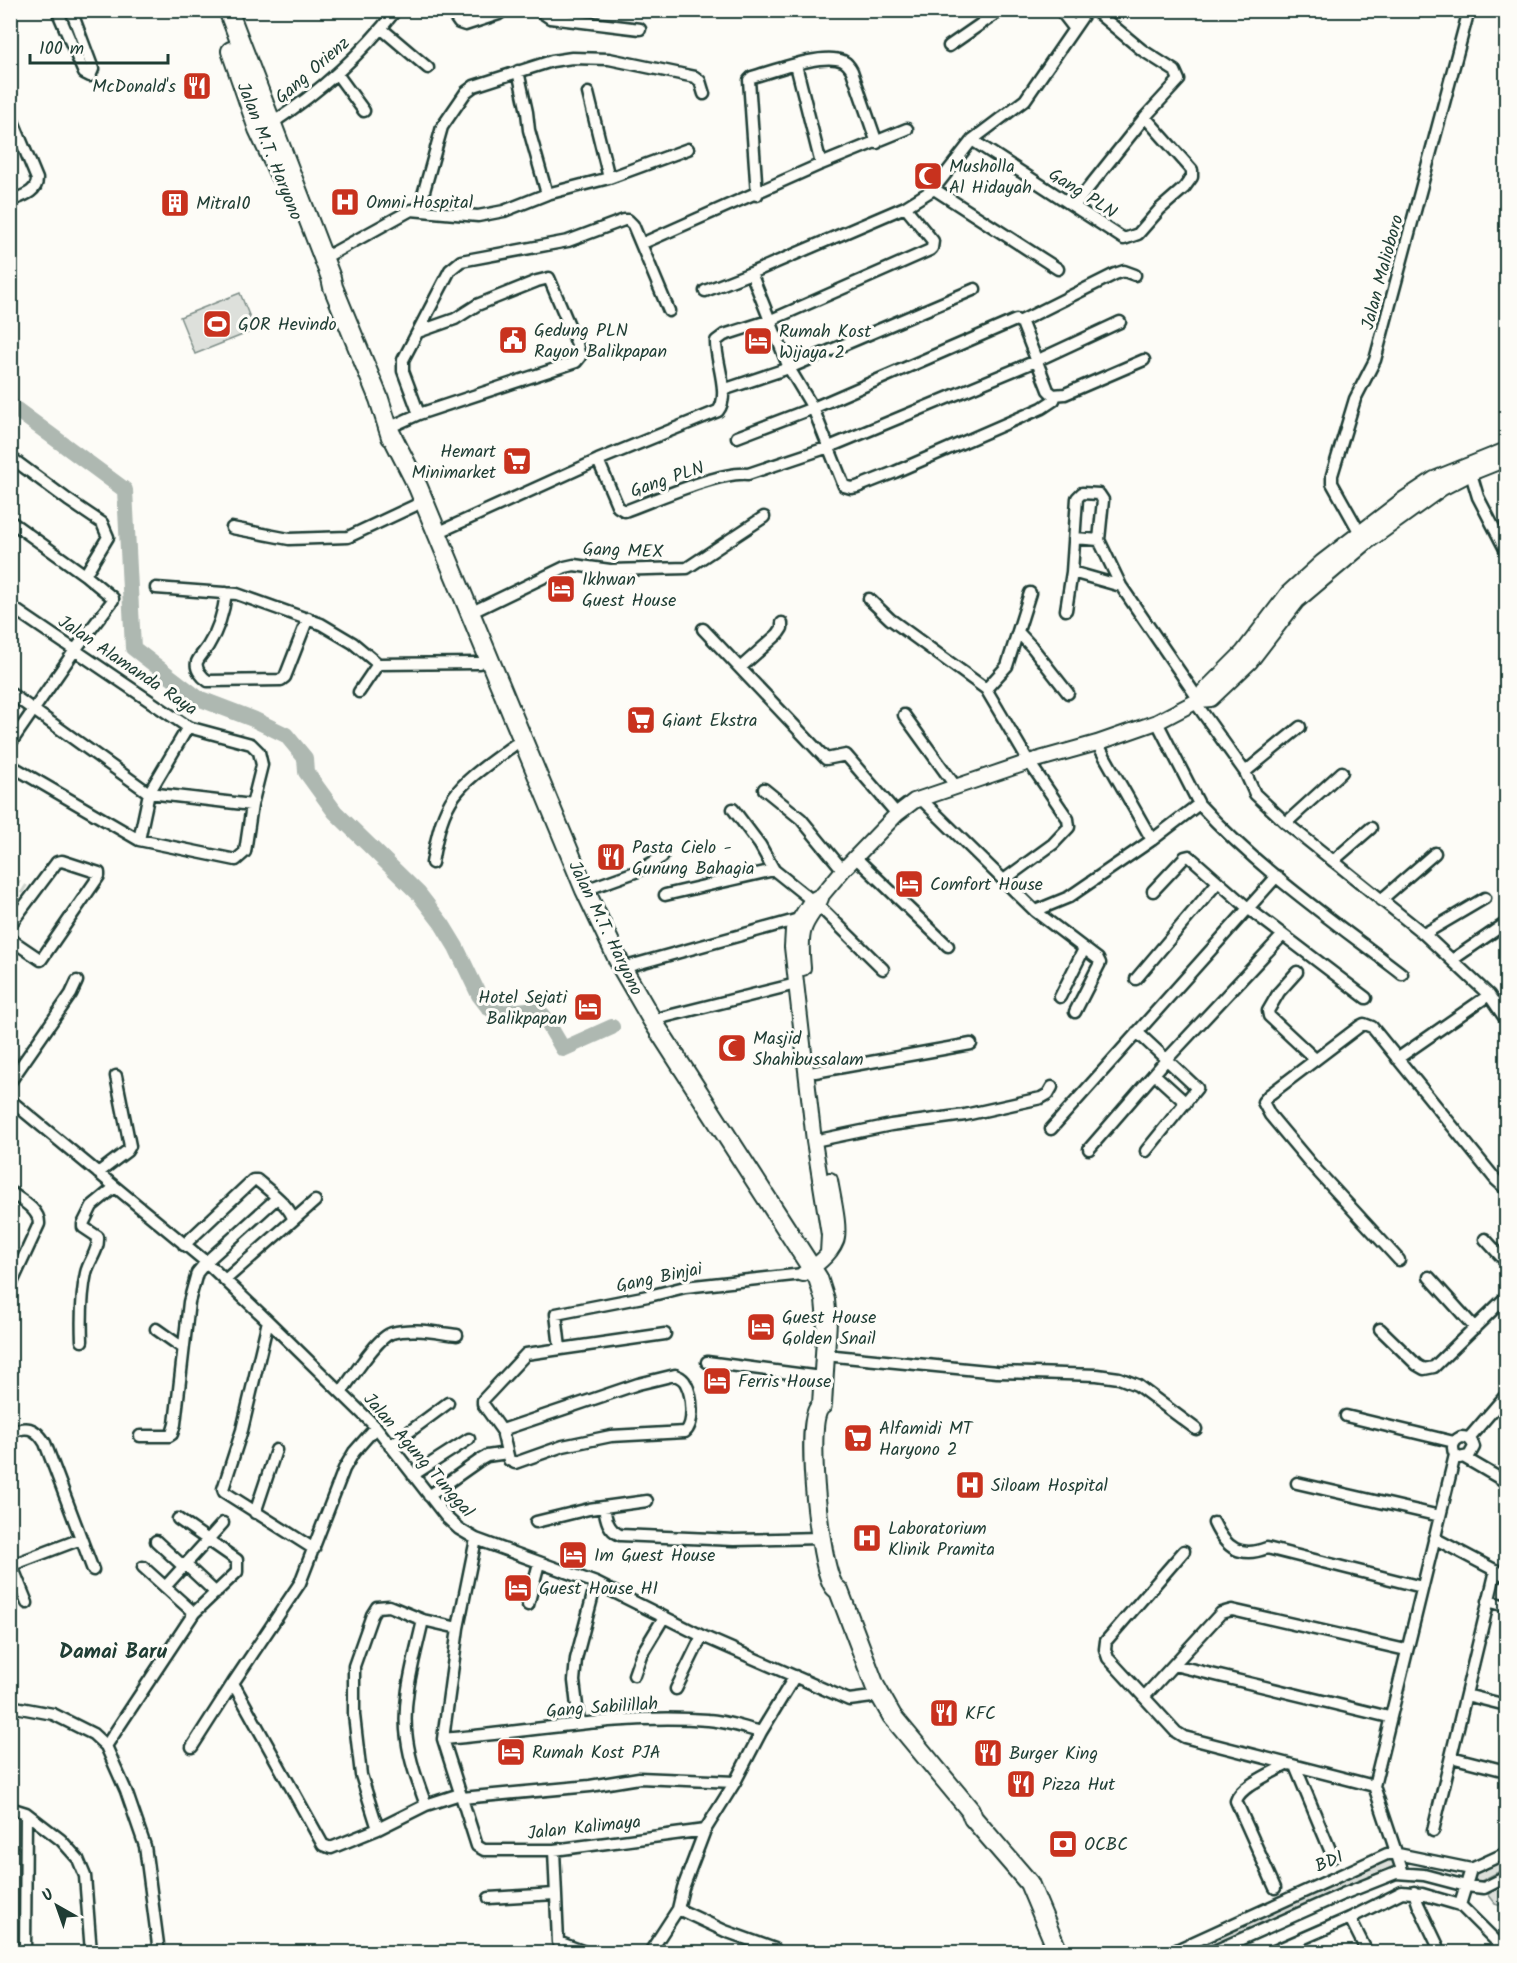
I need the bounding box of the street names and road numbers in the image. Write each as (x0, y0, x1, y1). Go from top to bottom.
street label: Gang Orienz (269, 30, 357, 112)
street label: Jalan M.T. Haryono (228, 78, 310, 225)
street label: Gang PLN (1042, 161, 1122, 227)
street label: Jalan Malioboro (1354, 212, 1413, 333)
street label: Gang PLN (627, 454, 708, 507)
street label: Gang MEX (582, 536, 665, 567)
street label: Jalan Alamanda Raya (51, 609, 203, 724)
street label: Jalan M.T. Haryono (559, 856, 650, 1001)
street label: Gang Binjai (614, 1255, 706, 1302)
street label: Jalan Agung Tunggal (355, 1387, 481, 1526)
street label: Gang Sabilillah (545, 1690, 659, 1727)
street label: Jalan Kalimaya (526, 1808, 642, 1849)
street label: BDI (1311, 1843, 1349, 1881)

